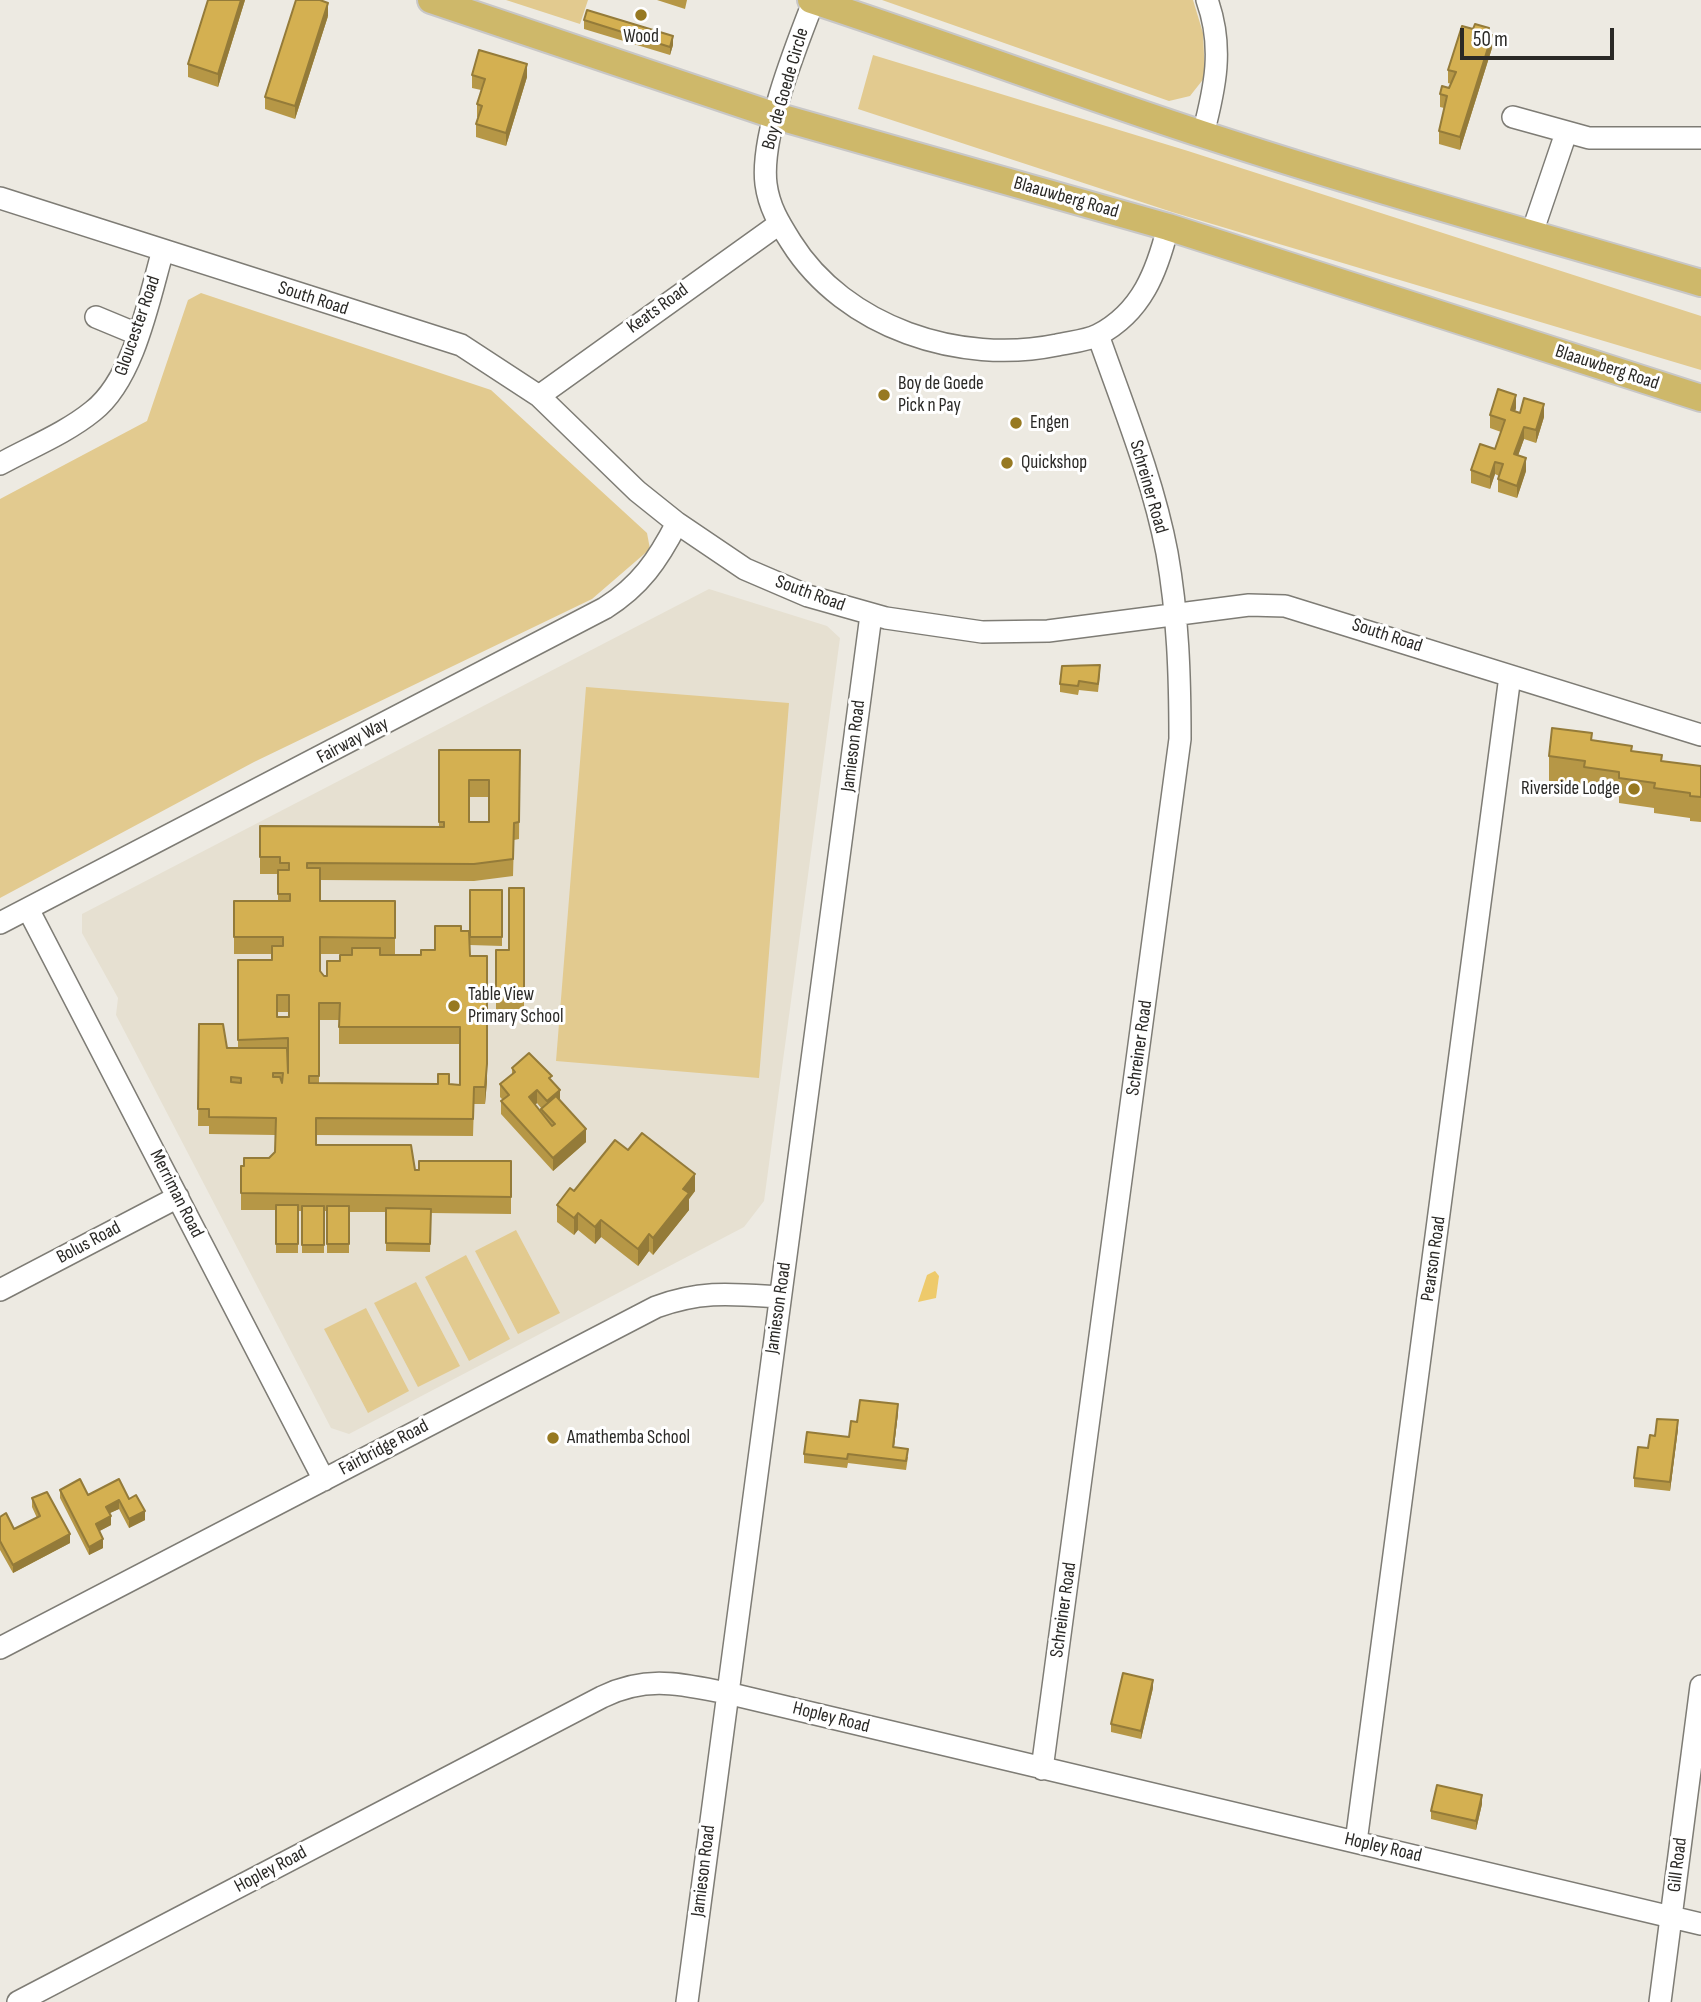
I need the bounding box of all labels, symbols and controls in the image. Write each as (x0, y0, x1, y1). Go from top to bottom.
marker: Wood (633, 7, 649, 23)
scale bar (1463, 14, 1617, 58)
place label: Wood (623, 26, 659, 48)
street label: Boy de Goede Circle (758, 26, 814, 152)
text: 50 m (1473, 27, 1508, 52)
street label: Blaauwberg Road (1011, 172, 1121, 224)
street label: Gloucester Road (110, 273, 166, 379)
street label: South Road (275, 277, 351, 321)
street label: Keats Road (623, 279, 693, 339)
street label: Blaauwberg Road (1552, 340, 1662, 396)
place label: Boy de Goede Pick n Pay (898, 373, 984, 417)
marker: Boy de Goede Pick n Pay (876, 387, 892, 403)
place label: Engen (1030, 412, 1069, 434)
marker: Engen (1008, 415, 1024, 431)
street label: Schreiner Road (1124, 438, 1172, 536)
place label: Quickshop (1021, 452, 1087, 474)
marker: Quickshop (999, 455, 1015, 471)
street label: South Road (772, 571, 848, 617)
street label: South Road (1349, 614, 1425, 658)
street label: Jamieson Road (837, 699, 871, 793)
street label: Fairway Way (313, 713, 393, 769)
place label: Riverside Lodge (1521, 778, 1620, 800)
marker: Riverside Lodge (1626, 781, 1642, 797)
place label: Table View Primary School (468, 984, 564, 1028)
marker: Table View Primary School (446, 998, 462, 1014)
street label: Schreiner Road (1122, 999, 1158, 1097)
street label: Merriman Road (144, 1146, 208, 1242)
street label: Pearson Road (1417, 1215, 1451, 1303)
street label: Bolus Road (53, 1217, 125, 1269)
street label: Jamieson Road (761, 1261, 797, 1355)
street label: Fairbridge Road (335, 1415, 433, 1481)
place label: Amathemba School (567, 1427, 690, 1449)
marker: Amathemba School (545, 1430, 561, 1446)
street label: Schreiner Road (1046, 1561, 1082, 1659)
street label: Hopley Road (790, 1697, 872, 1739)
street label: Jamieson Road (687, 1824, 721, 1918)
street label: Hopley Road (1342, 1828, 1424, 1868)
street label: Gill Road (1663, 1836, 1693, 1894)
street label: Hopley Road (231, 1842, 311, 1898)

